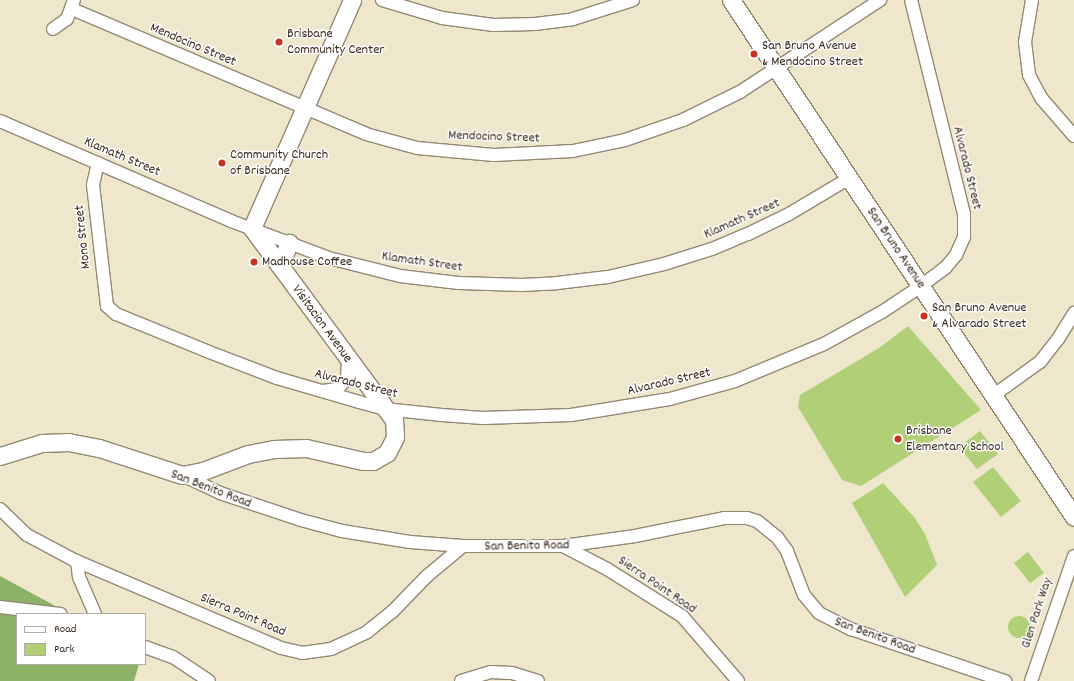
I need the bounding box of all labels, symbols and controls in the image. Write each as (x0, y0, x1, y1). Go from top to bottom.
street label: Mendocino Street (147, 19, 239, 71)
place label: Brisbane Community Center (287, 26, 385, 58)
marker: Brisbane Community Center (274, 37, 284, 47)
place label: San Bruno Avenue & Mendocino Street (762, 38, 863, 70)
marker: San Bruno Avenue & Mendocino Street (749, 49, 759, 59)
street label: Alvarado Street (949, 125, 985, 211)
street label: Mendocino Street (448, 127, 540, 147)
street label: Klamath Street (81, 133, 163, 181)
place label: Community Church of Brisbane (230, 147, 328, 180)
marker: Community Church of Brisbane (217, 158, 227, 168)
street label: Klamath Street (701, 195, 783, 243)
street label: Mono Street (71, 204, 95, 270)
street label: San Bruno Avenue (863, 204, 929, 292)
street label: Klamath Street (381, 248, 463, 276)
place label: Madhouse Coffee (262, 254, 352, 270)
marker: Madhouse Coffee (249, 257, 259, 267)
street label: Visitacion Avenue (288, 282, 356, 366)
place label: San Bruno Avenue & Alvarado Street (932, 300, 1027, 332)
marker: San Bruno Avenue & Alvarado Street (919, 311, 929, 321)
street label: Alvarado Street (626, 364, 712, 400)
street label: Alvarado Street (313, 366, 399, 402)
place label: Brisbane Elementary School (906, 423, 1004, 456)
marker: Brisbane Elementary School (893, 434, 903, 444)
street label: San Benito Road (168, 466, 254, 512)
street label: San Benito Road (484, 537, 570, 555)
street label: Sierra Point Road (614, 553, 700, 617)
street label: Glen Park Way (1018, 575, 1056, 651)
street label: Sierra Point Road (198, 589, 288, 641)
legend (16, 613, 146, 665)
street label: San Benito Road (832, 614, 918, 658)
text: Road (54, 621, 76, 638)
text: Park (54, 641, 74, 658)

